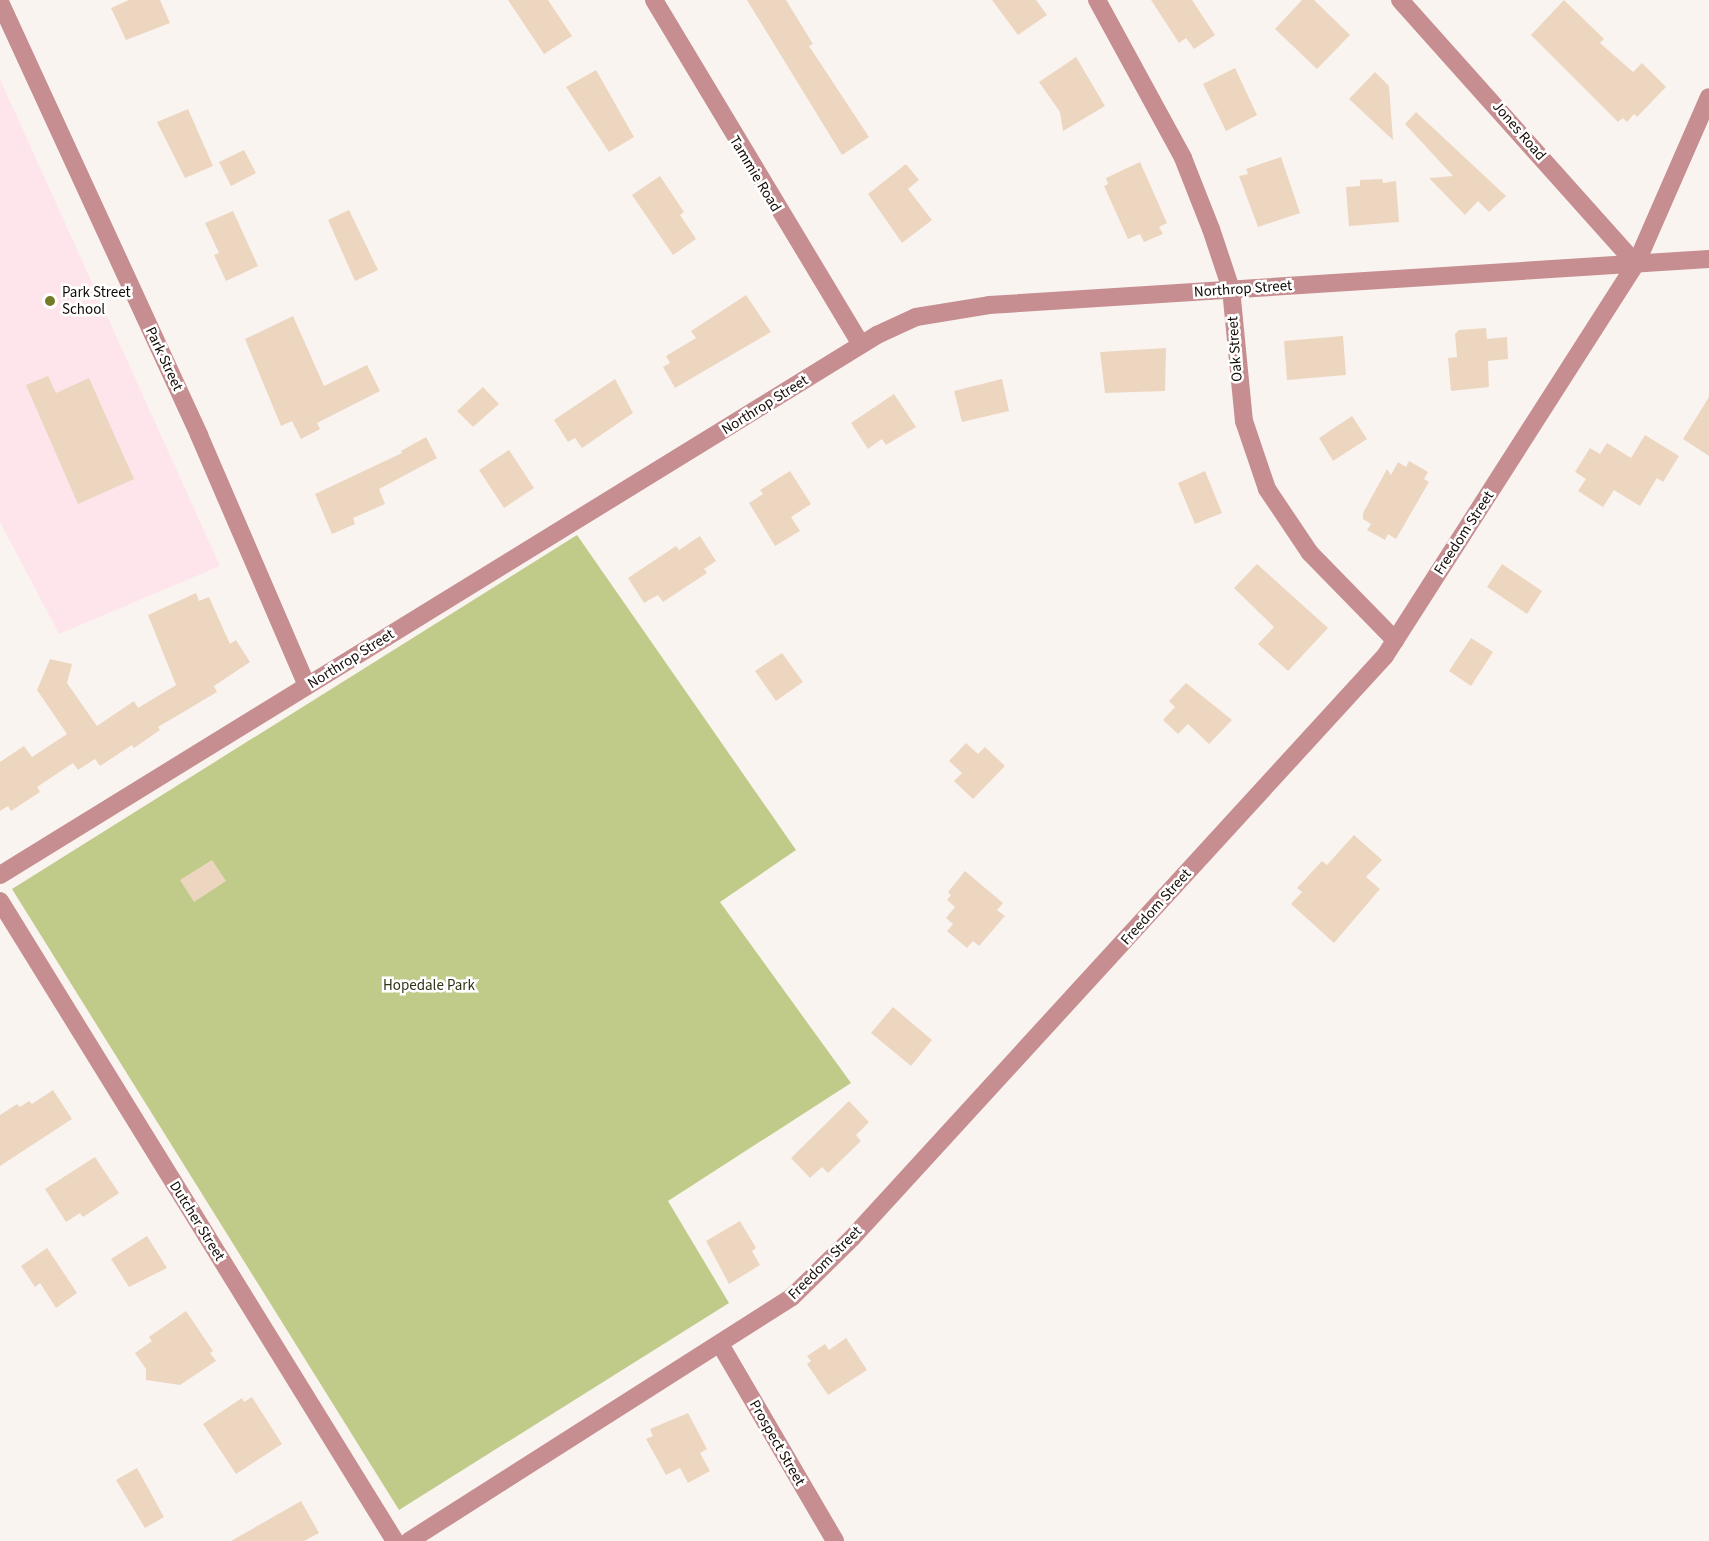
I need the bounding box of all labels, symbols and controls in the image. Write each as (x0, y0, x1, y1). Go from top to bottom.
street label: Jones Road (1488, 98, 1550, 164)
street label: Tammie Road (725, 133, 785, 215)
street label: Northrop Street (1193, 277, 1293, 301)
place label: Park Street School (62, 283, 131, 318)
marker: Park Street School (43, 294, 57, 308)
street label: Oak Street (1224, 316, 1246, 382)
street label: Park Street (141, 324, 187, 394)
street label: Northrop Street (719, 371, 811, 439)
street label: Freedom Street (1430, 488, 1498, 578)
street label: Northrop Street (305, 625, 397, 693)
street label: Freedom Street (1117, 865, 1195, 949)
park label: Hopedale Park (383, 977, 475, 995)
street label: Dutcher Street (165, 1178, 229, 1264)
street label: Freedom Street (785, 1223, 865, 1303)
street label: Prospect Street (745, 1397, 809, 1489)

